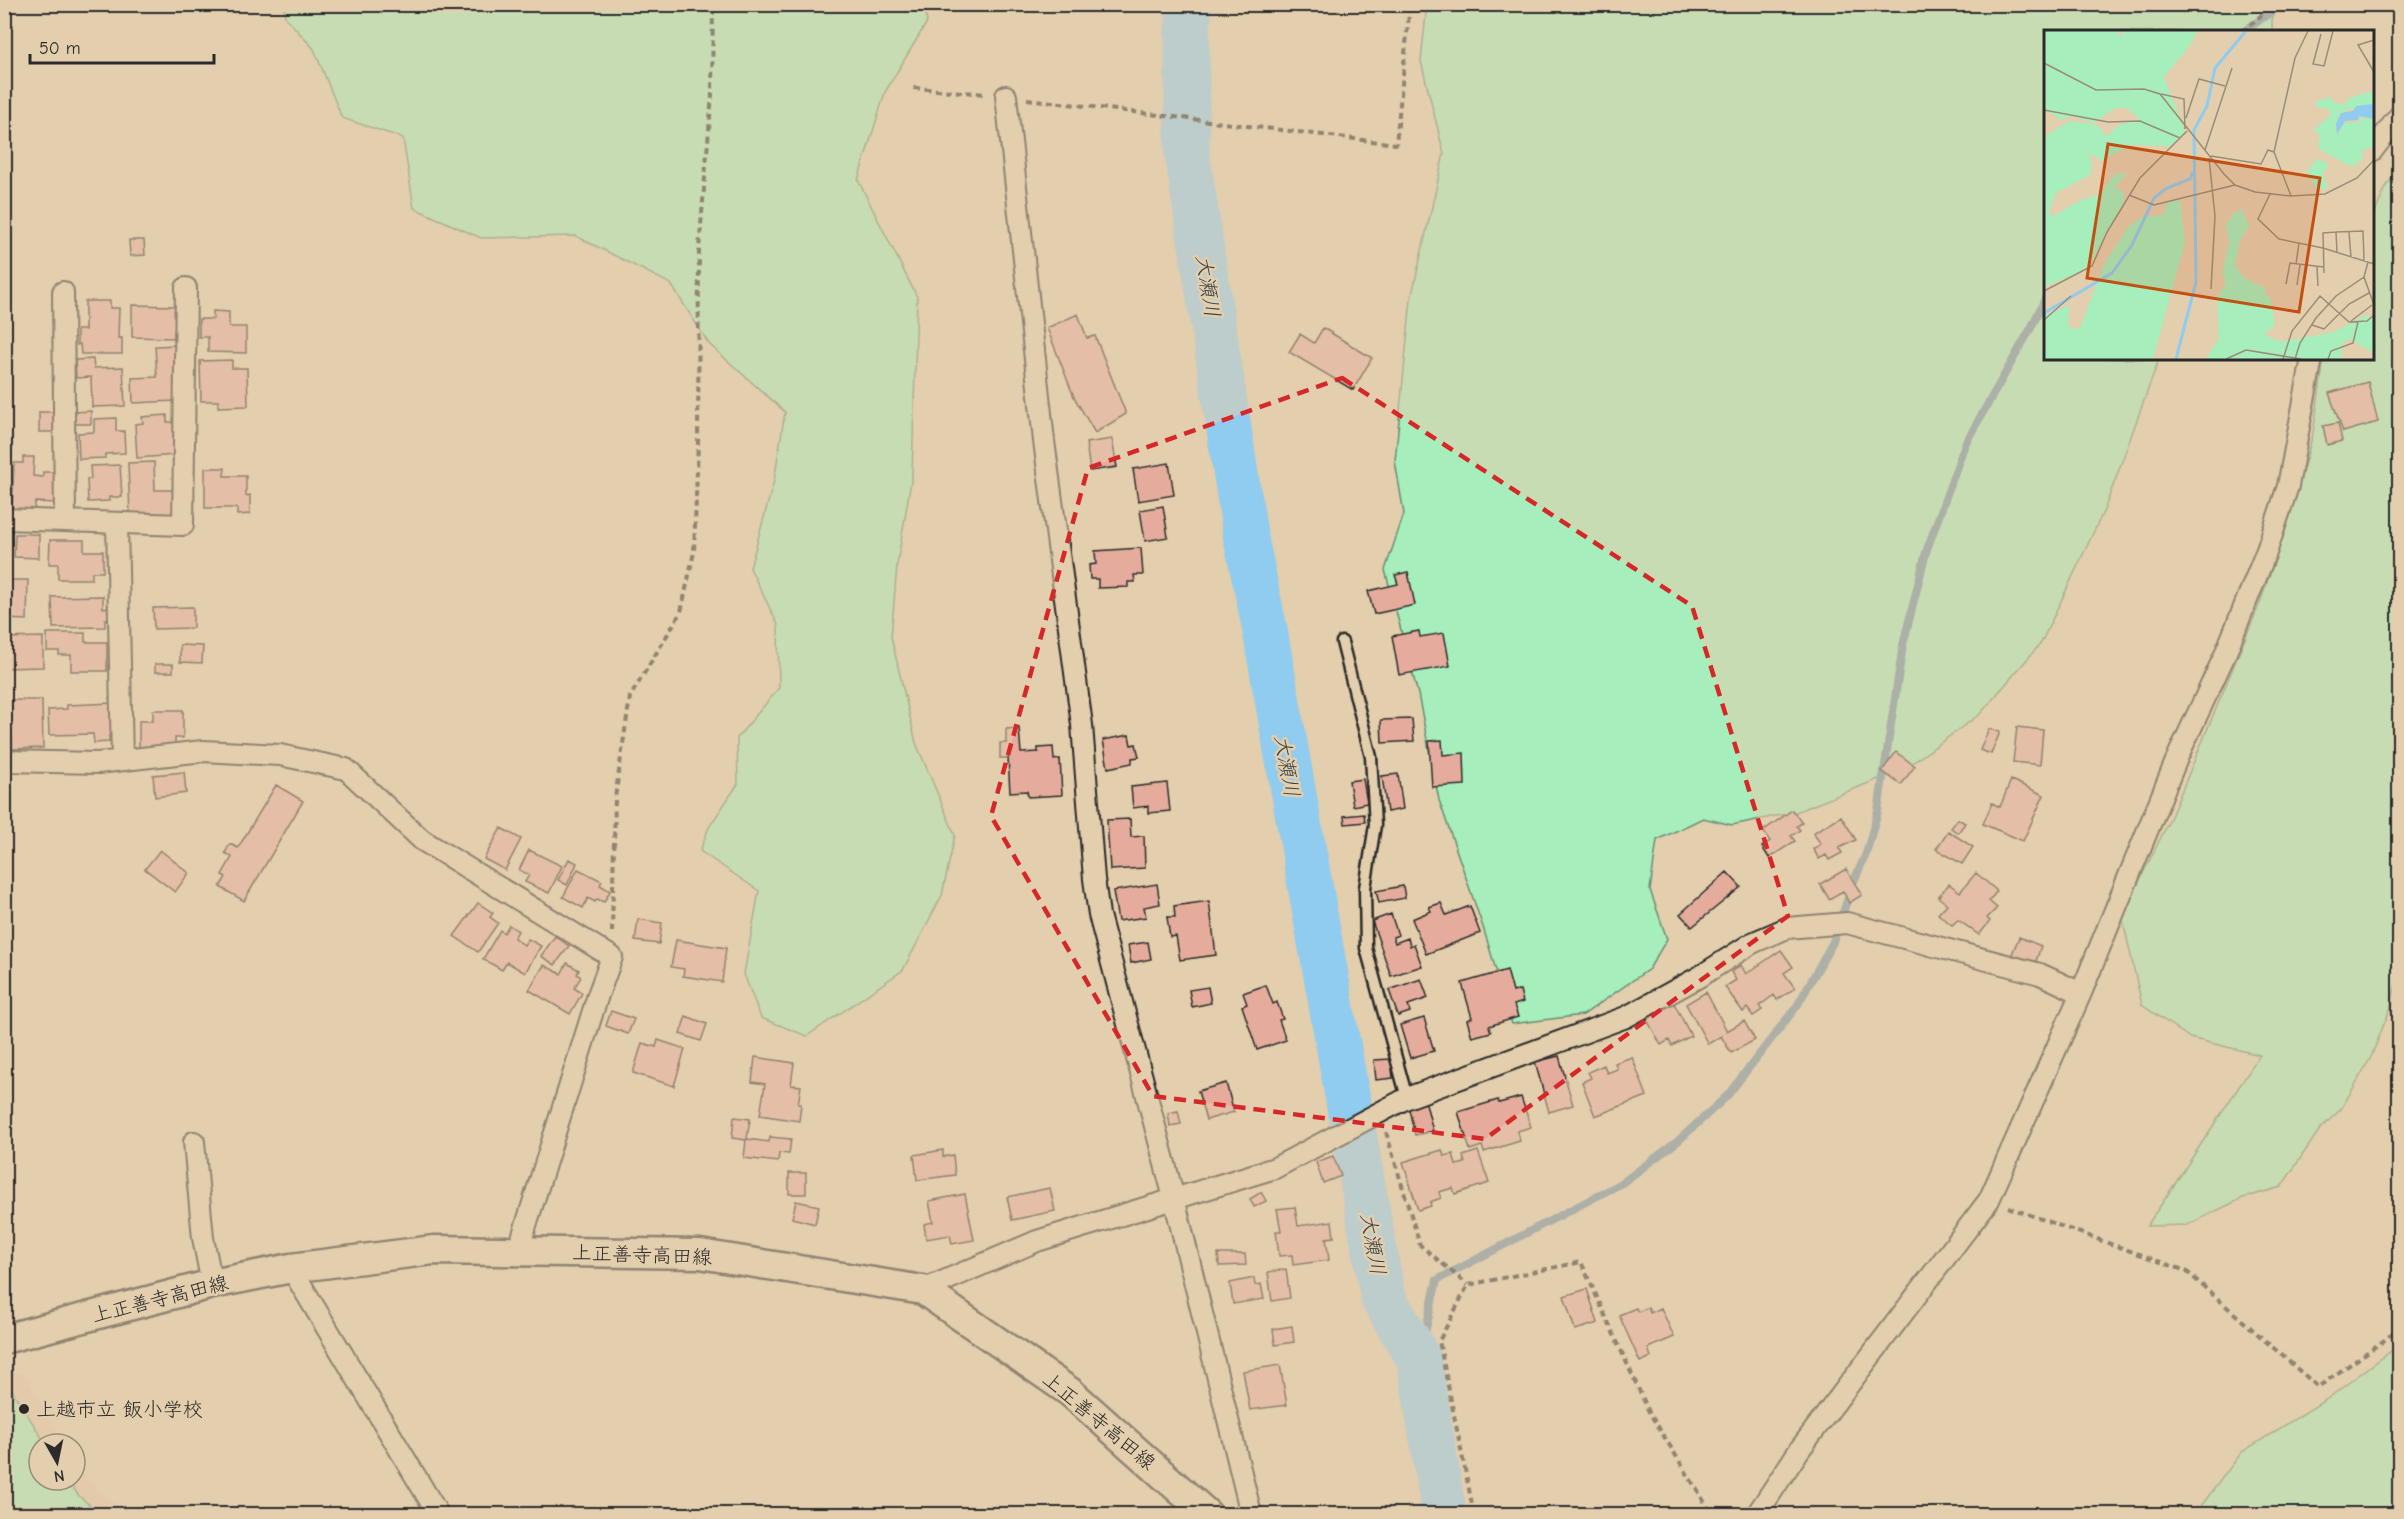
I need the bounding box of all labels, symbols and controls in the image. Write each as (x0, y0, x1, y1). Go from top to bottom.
scale bar (30, 27, 214, 65)
inset map (2044, 30, 2374, 360)
text: 50 m (39, 38, 81, 59)
water label: 大瀬川 (1191, 253, 1225, 319)
water label: 大瀬川 (1270, 733, 1304, 799)
water label: 大瀬川 (1356, 1211, 1390, 1277)
street label: 上正善寺高田線 (572, 1241, 712, 1269)
street label: 上正善寺高田線 (89, 1271, 231, 1327)
street label: 上正善寺高田線 (1038, 1367, 1160, 1475)
place label: 上越市立 飯小学校 (36, 1398, 203, 1421)
marker: 上越市立 飯小学校 (17, 1402, 31, 1416)
north arrow (27, 1432, 87, 1492)
text: N (53, 1466, 66, 1486)

